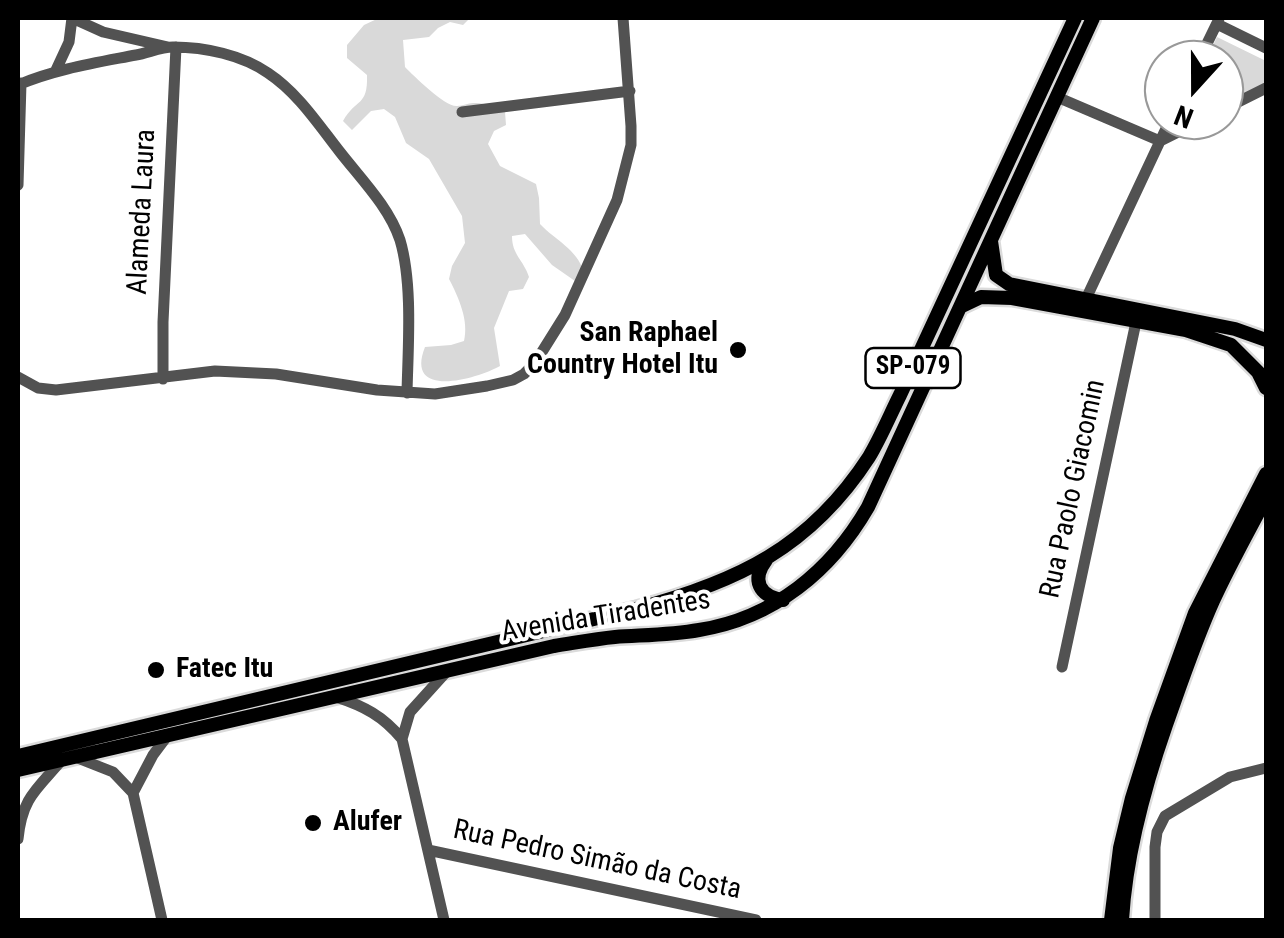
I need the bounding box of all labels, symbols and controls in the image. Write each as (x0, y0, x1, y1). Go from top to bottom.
north arrow (1144, 40, 1244, 140)
text: N (1170, 98, 1198, 135)
street label: Alameda Laura (122, 128, 164, 296)
place label: San Raphael Country Hotel Itu (527, 317, 718, 383)
marker: San Raphael Country Hotel Itu (727, 339, 749, 361)
road number: SP-079 (866, 348, 960, 388)
street label: Rua Paolo Giacomin (1034, 377, 1114, 601)
street label: Avenida Tiradentes (499, 584, 713, 650)
place label: Fatec Itu (176, 653, 273, 687)
marker: Fatec Itu (145, 659, 167, 681)
place label: Alufer (333, 806, 402, 840)
marker: Alufer (302, 812, 324, 834)
street label: Rua Pedro Simão da Costa (450, 814, 744, 908)

